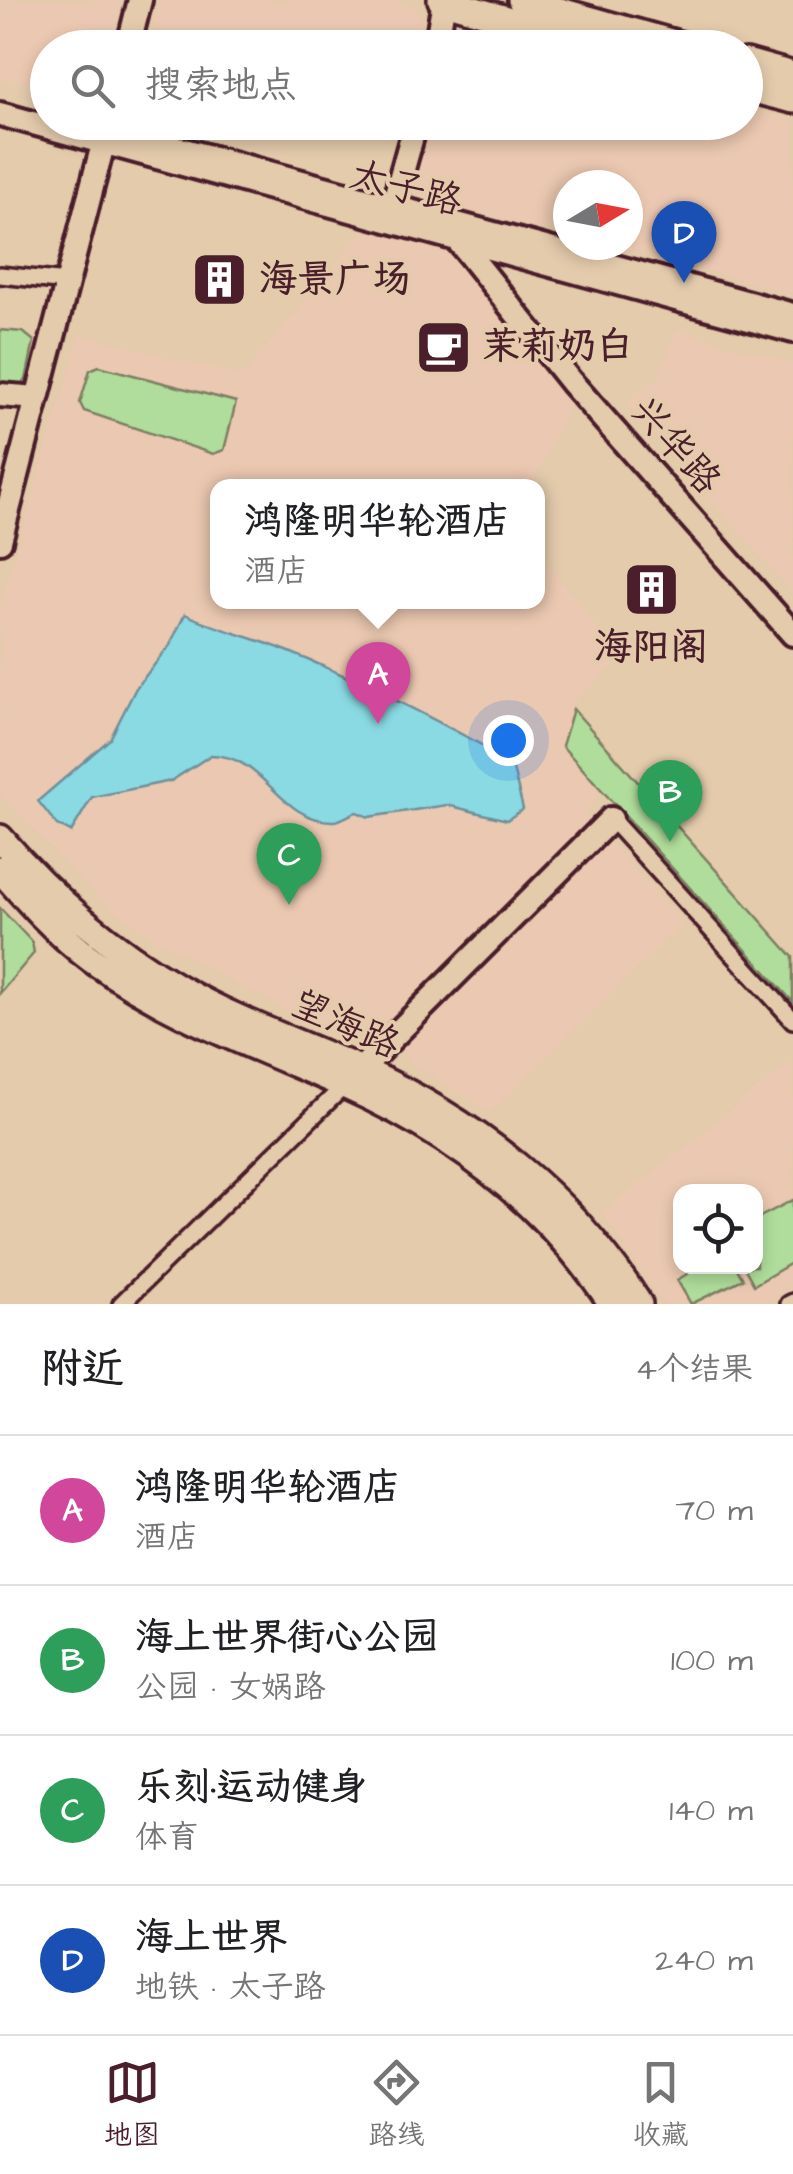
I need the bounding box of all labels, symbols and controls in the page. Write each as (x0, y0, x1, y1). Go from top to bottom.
search box (30, 30, 763, 140)
icon: search (65, 58, 120, 113)
text: 搜索地点 (145, 60, 297, 112)
street label: 太子路 (344, 149, 468, 229)
north arrow (553, 170, 643, 260)
pin: D (652, 200, 716, 283)
building icon: 海景广场 (190, 250, 250, 310)
place label: 海景广场 (259, 254, 411, 306)
cafe icon: 茉莉奶白 (413, 317, 473, 377)
place label: 茉莉奶白 (482, 321, 634, 373)
street label: 兴华路 (618, 386, 732, 506)
popup (210, 479, 545, 609)
text: 鸿隆明华轮酒店 (244, 496, 511, 548)
text: 酒店 (244, 549, 309, 594)
building icon: 海阳阁 (621, 560, 681, 620)
place label: 海阳阁 (594, 622, 708, 674)
pin: A (346, 642, 410, 724)
your location (483, 715, 534, 766)
pin: B (638, 760, 702, 842)
pin: C (256, 822, 322, 905)
street label: 望海路 (282, 978, 408, 1072)
map controls (673, 1184, 763, 1274)
button: locate (673, 1184, 763, 1274)
text: 附近 (40, 1341, 124, 1399)
text: 4个结果 (635, 1347, 753, 1392)
text: 鸿隆明华轮酒店 (135, 1462, 401, 1514)
text: A (62, 1488, 83, 1533)
text: 70 m (675, 1488, 753, 1533)
text: 酒店 (135, 1515, 199, 1560)
text: 海上世界街心公园 (135, 1612, 439, 1664)
text: B (61, 1638, 84, 1683)
text: 100 m (671, 1638, 753, 1683)
text: 公园 · 女娲路 (135, 1665, 325, 1710)
text: 乐刻·运动健身 (135, 1762, 368, 1814)
text: C (61, 1788, 84, 1833)
text: 140 m (669, 1788, 753, 1833)
text: 体育 (135, 1815, 199, 1860)
text: 海上世界 (135, 1912, 287, 1964)
text: D (62, 1938, 83, 1983)
text: 240 m (655, 1938, 753, 1983)
text: 地铁 · 太子路 (135, 1965, 325, 2010)
tab: 地图 (104, 2055, 160, 2155)
tab: 路线 (368, 2055, 425, 2155)
tab: 收藏 (633, 2055, 689, 2155)

